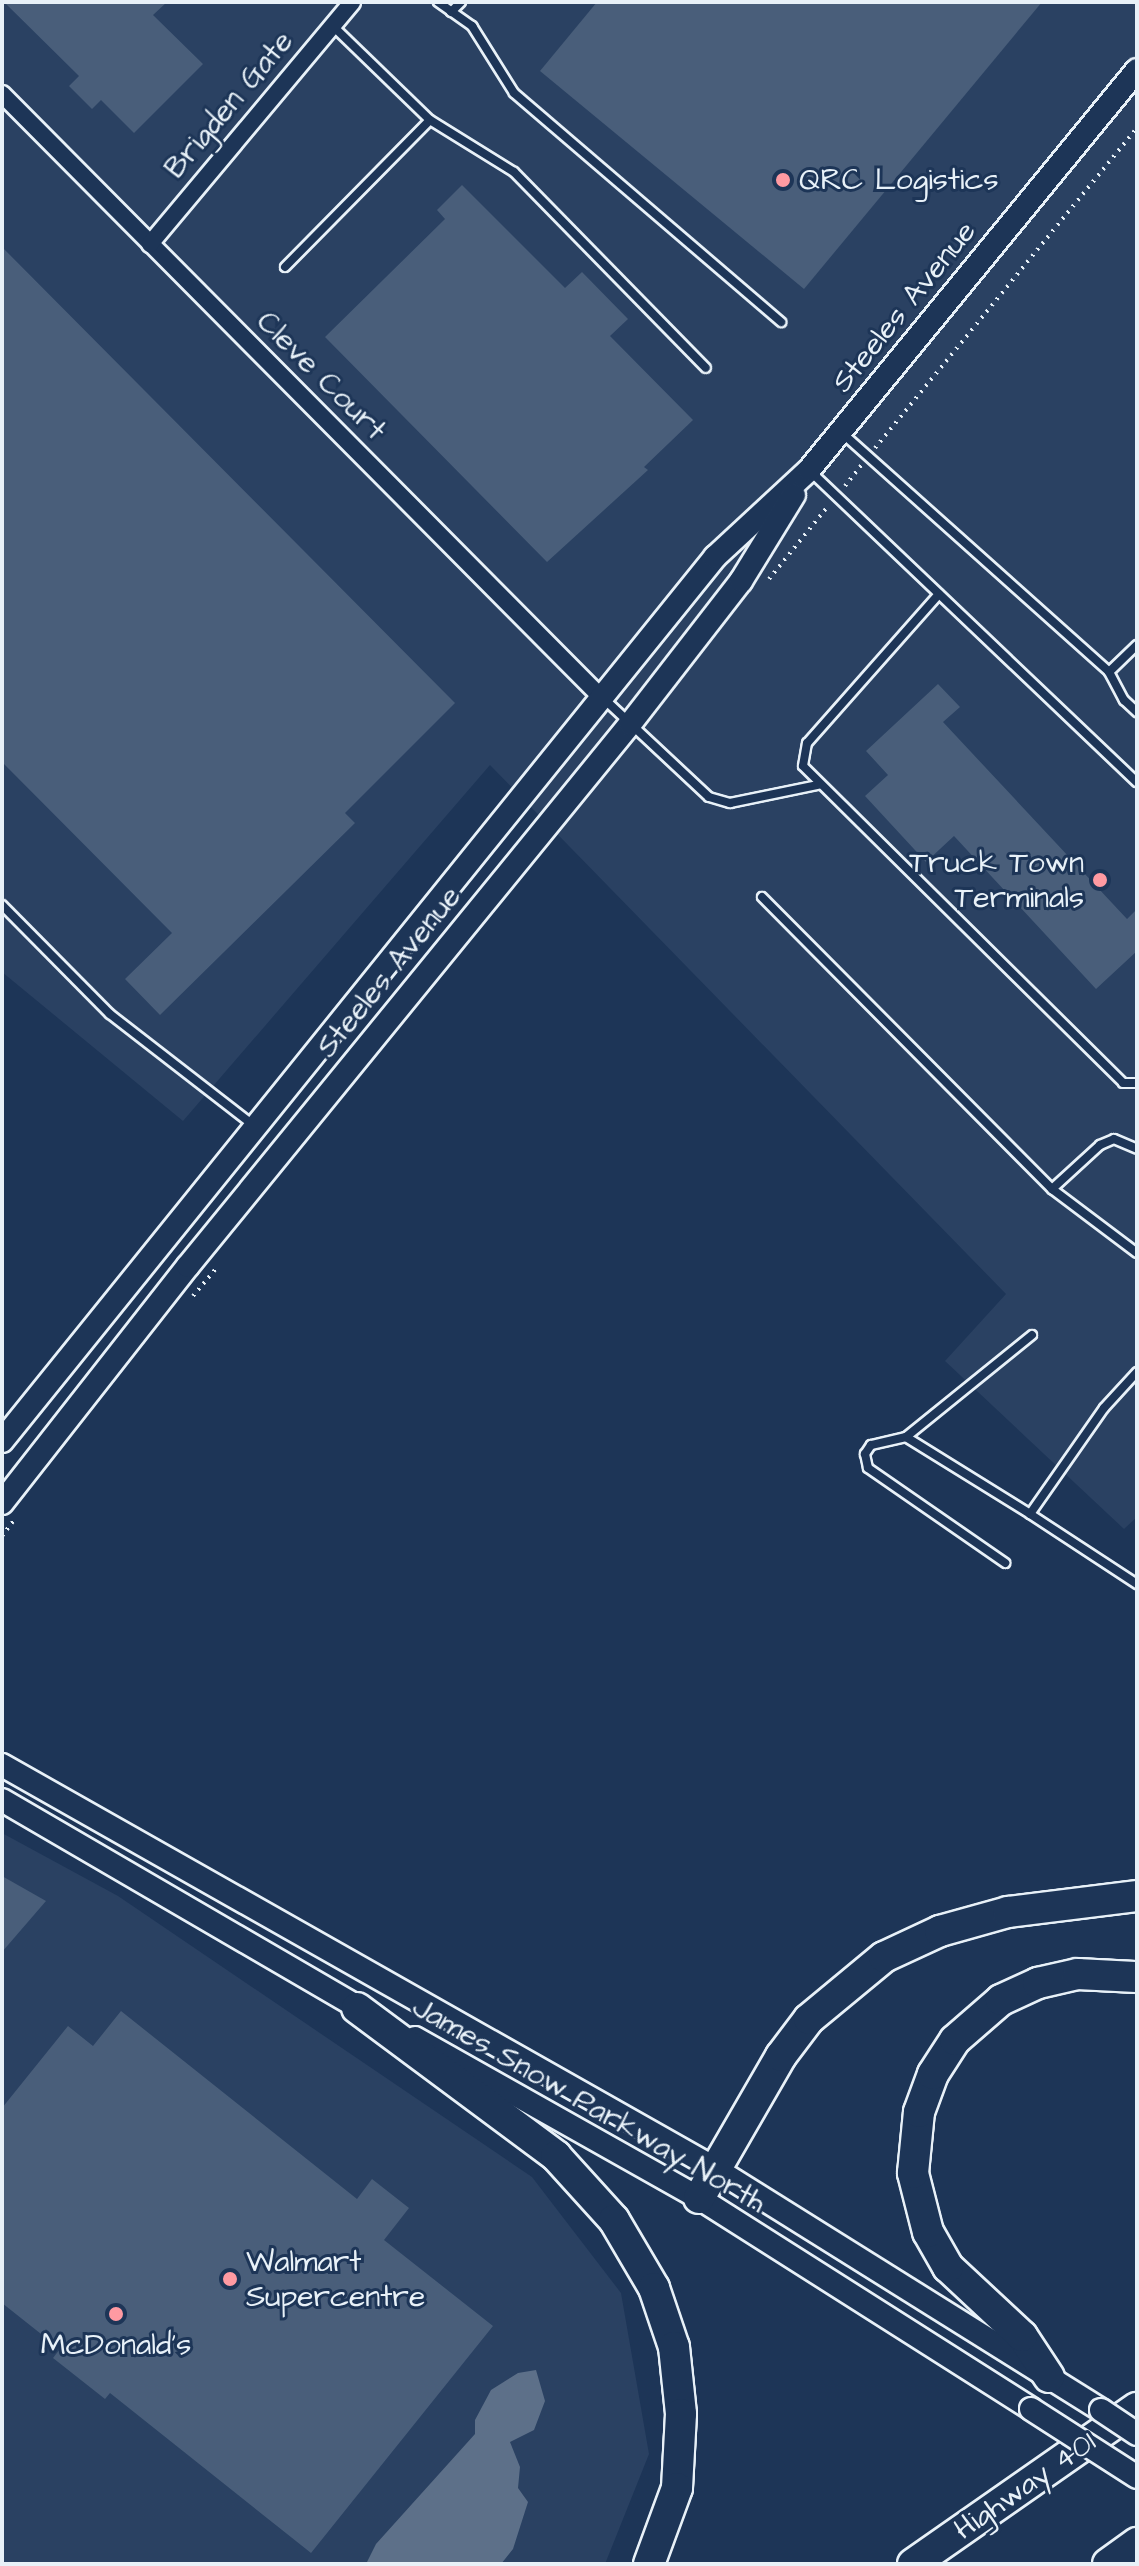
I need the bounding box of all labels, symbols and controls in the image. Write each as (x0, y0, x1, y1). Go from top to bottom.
street label: Brigden Gate (157, 24, 301, 186)
place label: QRC Logistics (799, 162, 998, 198)
marker: QRC Logistics (774, 171, 792, 189)
street label: Steeles Avenue (824, 214, 984, 400)
street label: Cleve Court (249, 304, 393, 448)
place label: Truck Town Terminals (909, 845, 1084, 916)
marker: Truck Town Terminals (1091, 871, 1109, 889)
street label: Steeles Avenue (309, 879, 469, 1065)
street label: James Snow Parkway North (406, 1989, 772, 2221)
place label: Walmart Supercentre (246, 2244, 425, 2314)
marker: Walmart Supercentre (221, 2270, 239, 2288)
marker: McDonald's (107, 2305, 125, 2323)
place label: McDonald's (41, 2327, 191, 2363)
street label: Highway 401 (947, 2424, 1103, 2548)

